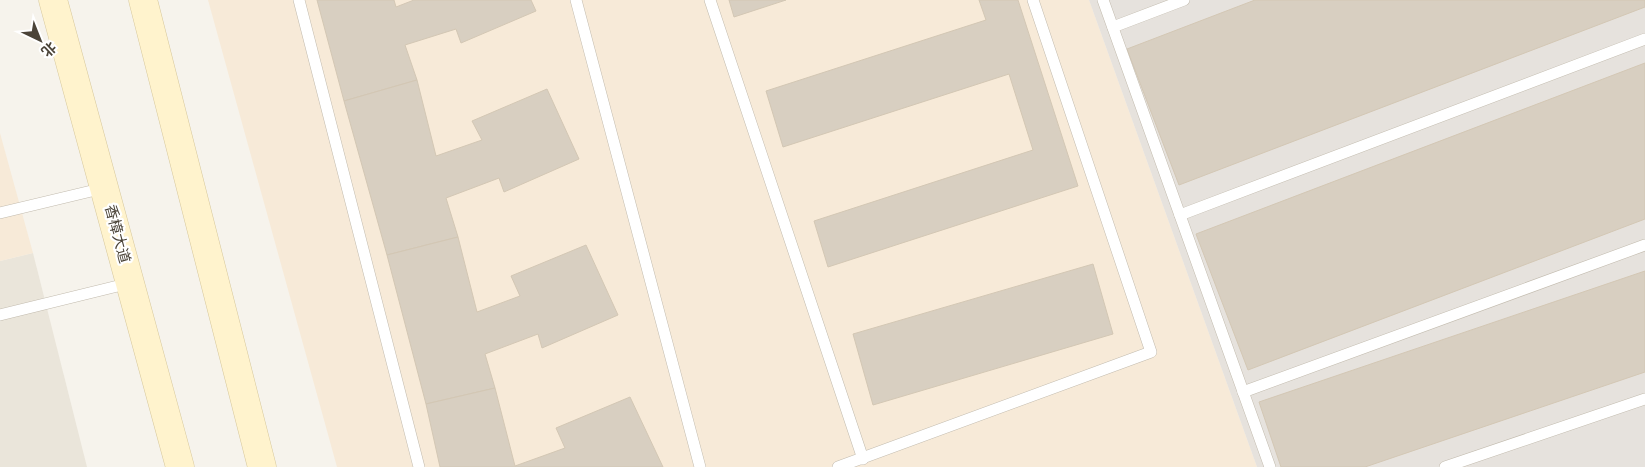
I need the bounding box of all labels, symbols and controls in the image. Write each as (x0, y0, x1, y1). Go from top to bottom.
north arrow (15, 15, 65, 65)
text: 北 (38, 38, 59, 60)
street label: 香樟大道 (100, 203, 134, 265)

